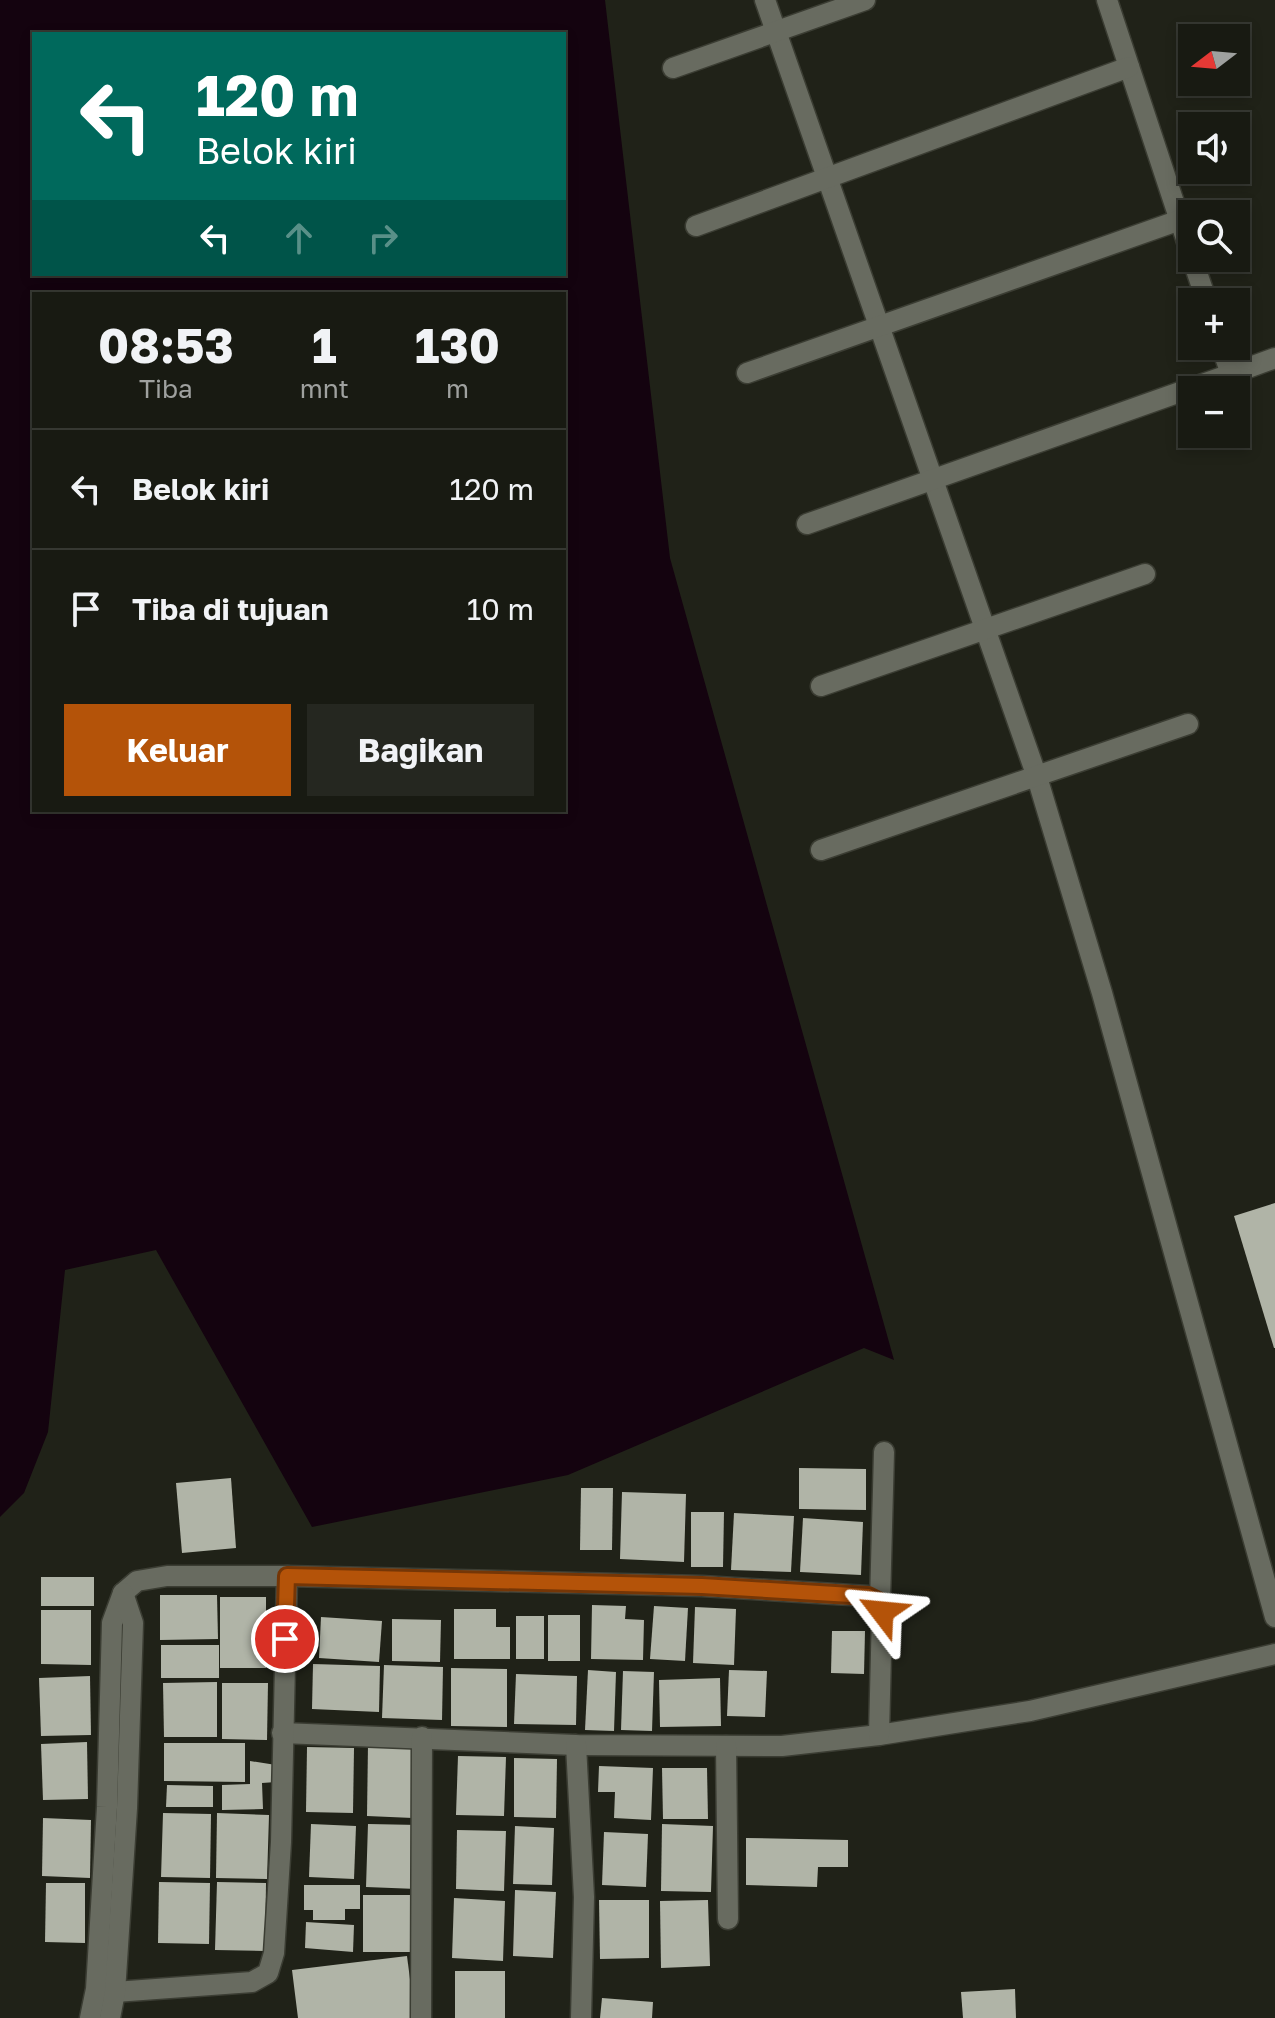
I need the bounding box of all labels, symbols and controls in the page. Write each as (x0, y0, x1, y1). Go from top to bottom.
north arrow (1178, 24, 1250, 96)
map controls (1178, 24, 1250, 448)
text: 120 m (196, 61, 358, 128)
icon: left (64, 64, 168, 168)
button: sound (1178, 112, 1250, 184)
text: Belok kiri (196, 129, 357, 172)
button: search (1178, 200, 1250, 272)
icon: left (193, 216, 237, 260)
icon: ahead (277, 216, 321, 260)
icon: right (361, 216, 405, 260)
button: + (1178, 288, 1250, 360)
text: 08:53 (98, 316, 234, 374)
text: 1 (312, 316, 337, 374)
text: 130 (415, 316, 500, 374)
text: Tiba (139, 373, 193, 404)
text: mnt (300, 373, 349, 404)
text: m (446, 373, 469, 404)
button: − (1178, 376, 1250, 448)
icon: left (64, 467, 108, 511)
text: Belok kiri (132, 471, 269, 507)
text: 120 m (449, 471, 534, 507)
icon: arrive (64, 587, 108, 631)
text: Tiba di tujuan (132, 591, 329, 627)
text: 10 m (467, 591, 534, 627)
button: Keluar (64, 704, 291, 796)
button: Bagikan (307, 704, 534, 796)
position arrow (840, 1570, 924, 1654)
pin (251, 1605, 319, 1673)
icon: arrive (263, 1617, 307, 1661)

